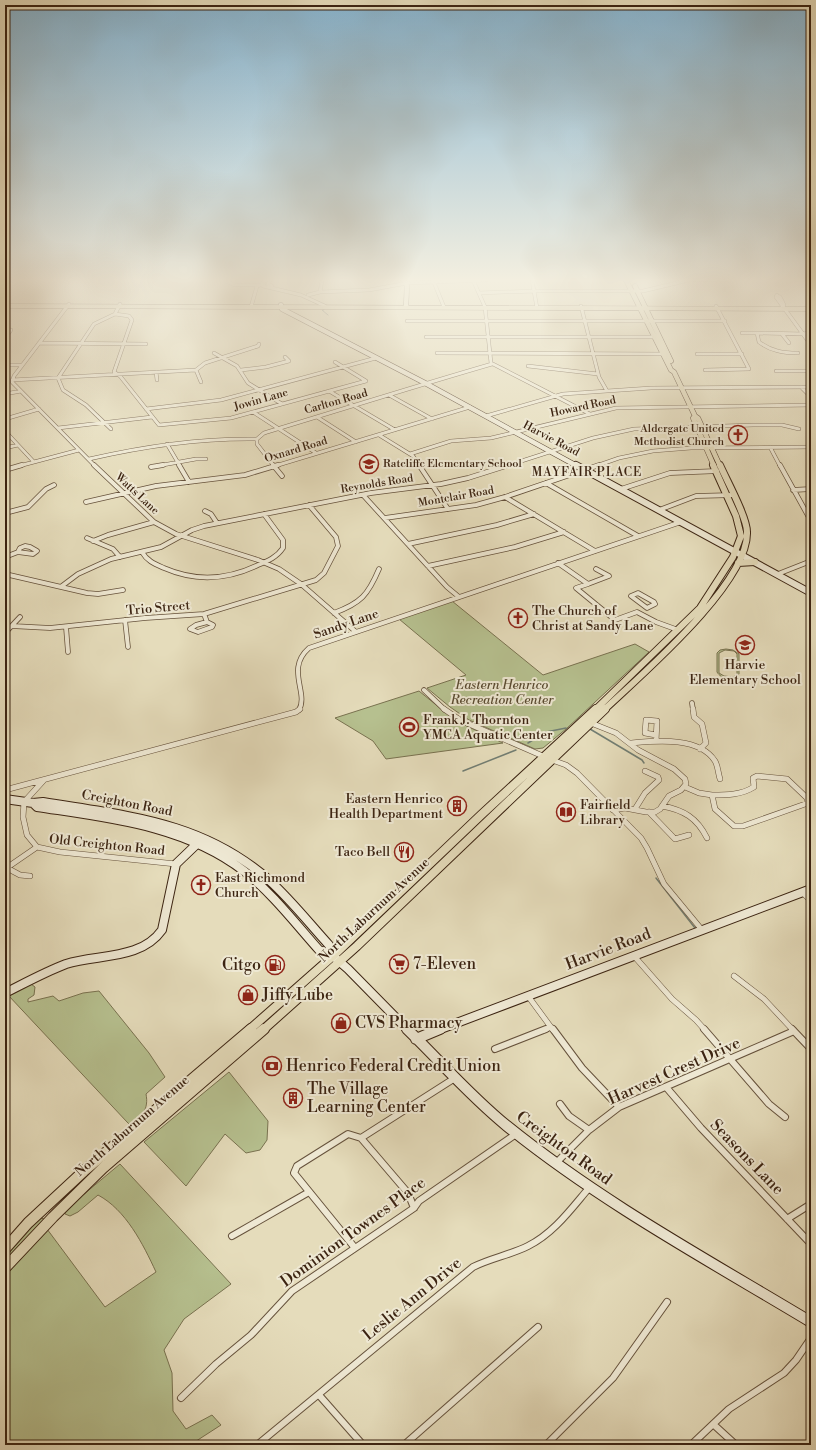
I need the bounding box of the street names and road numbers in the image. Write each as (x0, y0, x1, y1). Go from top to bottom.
street label: Jowin Lane (231, 385, 290, 415)
street label: Carlton Road (303, 386, 370, 418)
street label: Howard Road (549, 393, 618, 421)
street label: Harvie Road (520, 418, 582, 460)
street label: Oxnard Road (263, 434, 330, 466)
street label: Watts Lane (112, 470, 162, 518)
street label: Reynolds Road (340, 471, 415, 497)
street label: Montclair Road (417, 483, 496, 511)
street label: Trio Street (125, 597, 191, 619)
street label: Sandy Lane (311, 605, 381, 643)
street label: Creighton Road (80, 786, 174, 820)
street label: Old Creighton Road (48, 831, 166, 859)
street label: North Laburnum Avenue (315, 854, 433, 966)
street label: Harvie Road (562, 924, 654, 974)
street label: Harvest Crest Drive (605, 1033, 743, 1109)
street label: North Laburnum Avenue (72, 1072, 193, 1180)
street label: Creighton Road (512, 1107, 616, 1189)
street label: Seasons Lane (706, 1115, 788, 1199)
street label: Dominion Townes Place (276, 1173, 430, 1291)
street label: Leslie Ann Drive (359, 1253, 465, 1345)

